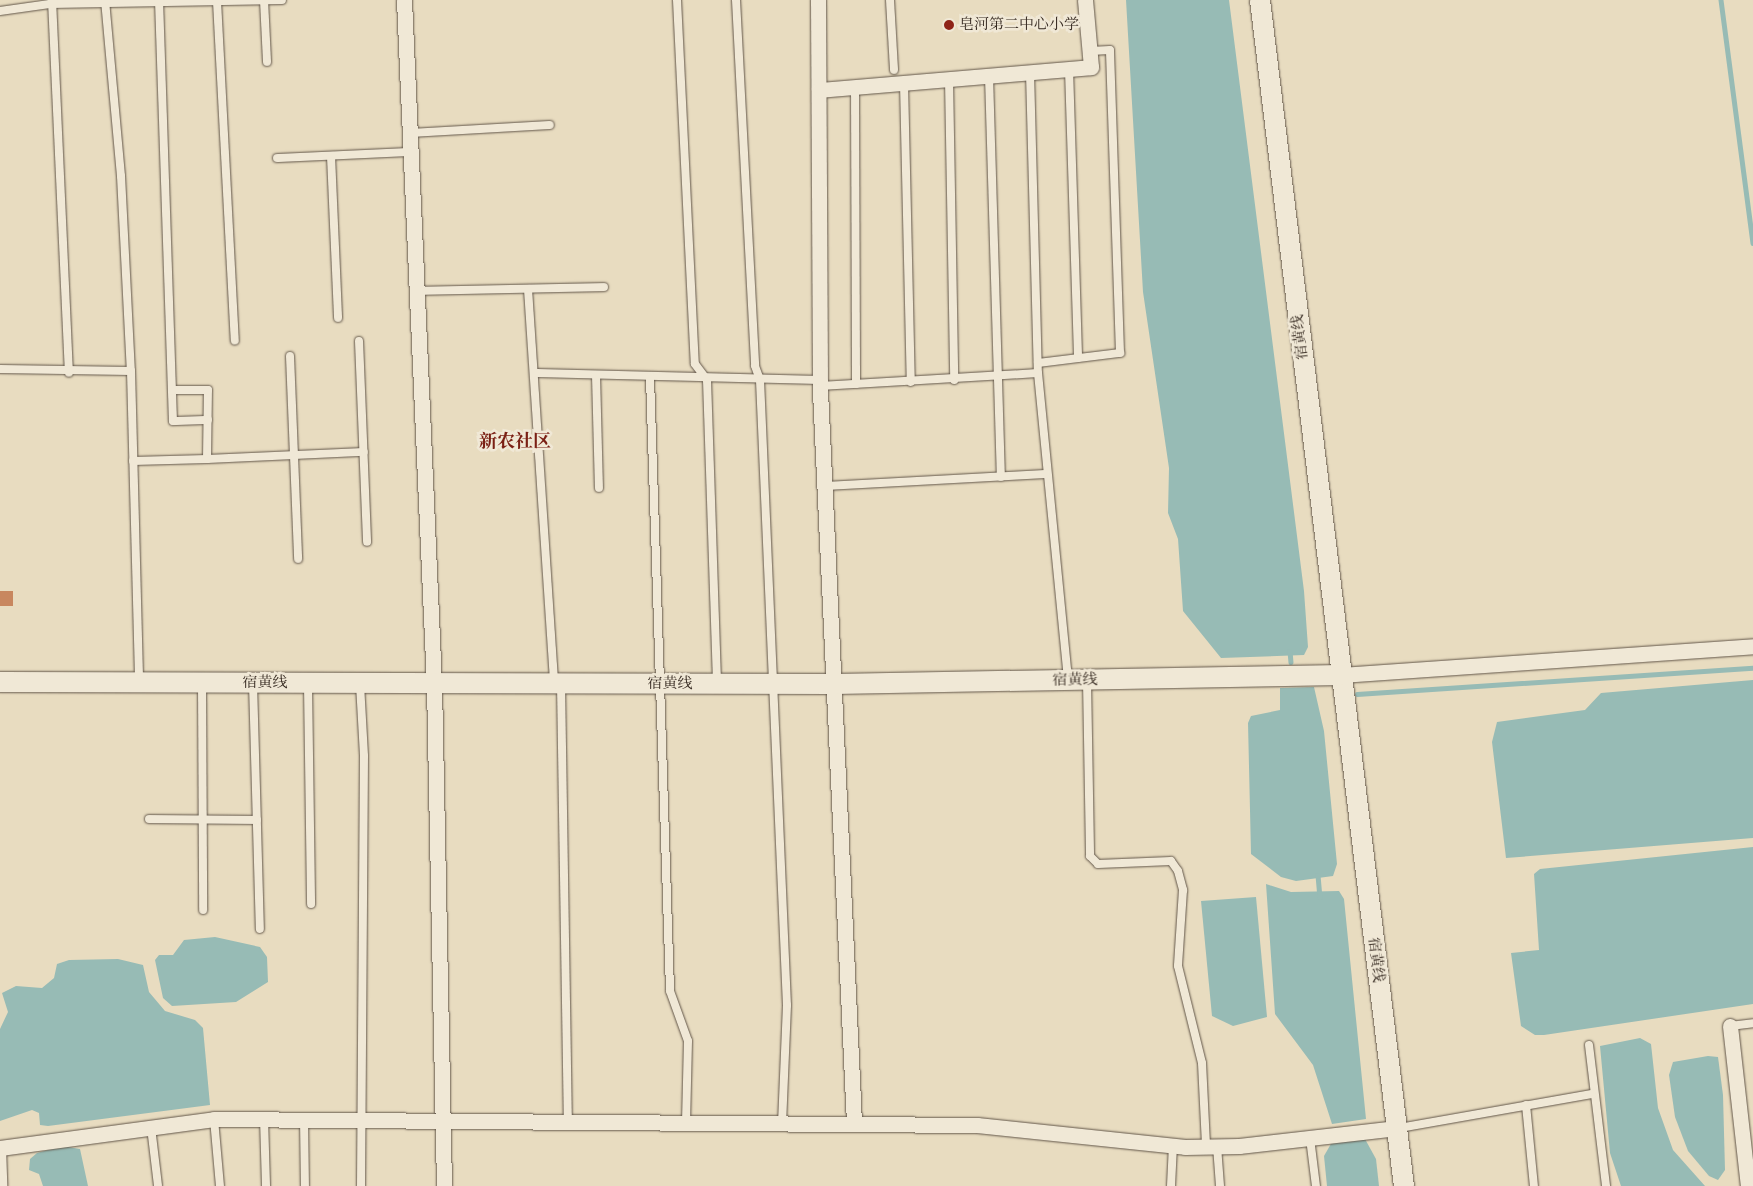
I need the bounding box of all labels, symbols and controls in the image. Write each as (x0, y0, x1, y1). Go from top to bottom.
place label: 皂河第二中心小学 (959, 16, 1079, 34)
marker: 皂河第二中心小学 (943, 19, 955, 31)
street label: 宿黄线 (1288, 314, 1312, 360)
district label: 新农社区 (479, 431, 551, 453)
street label: 宿黄线 (1052, 671, 1098, 689)
street label: 宿黄线 (243, 674, 287, 692)
street label: 宿黄线 (648, 675, 692, 693)
street label: 宿黄线 (1364, 937, 1388, 983)

